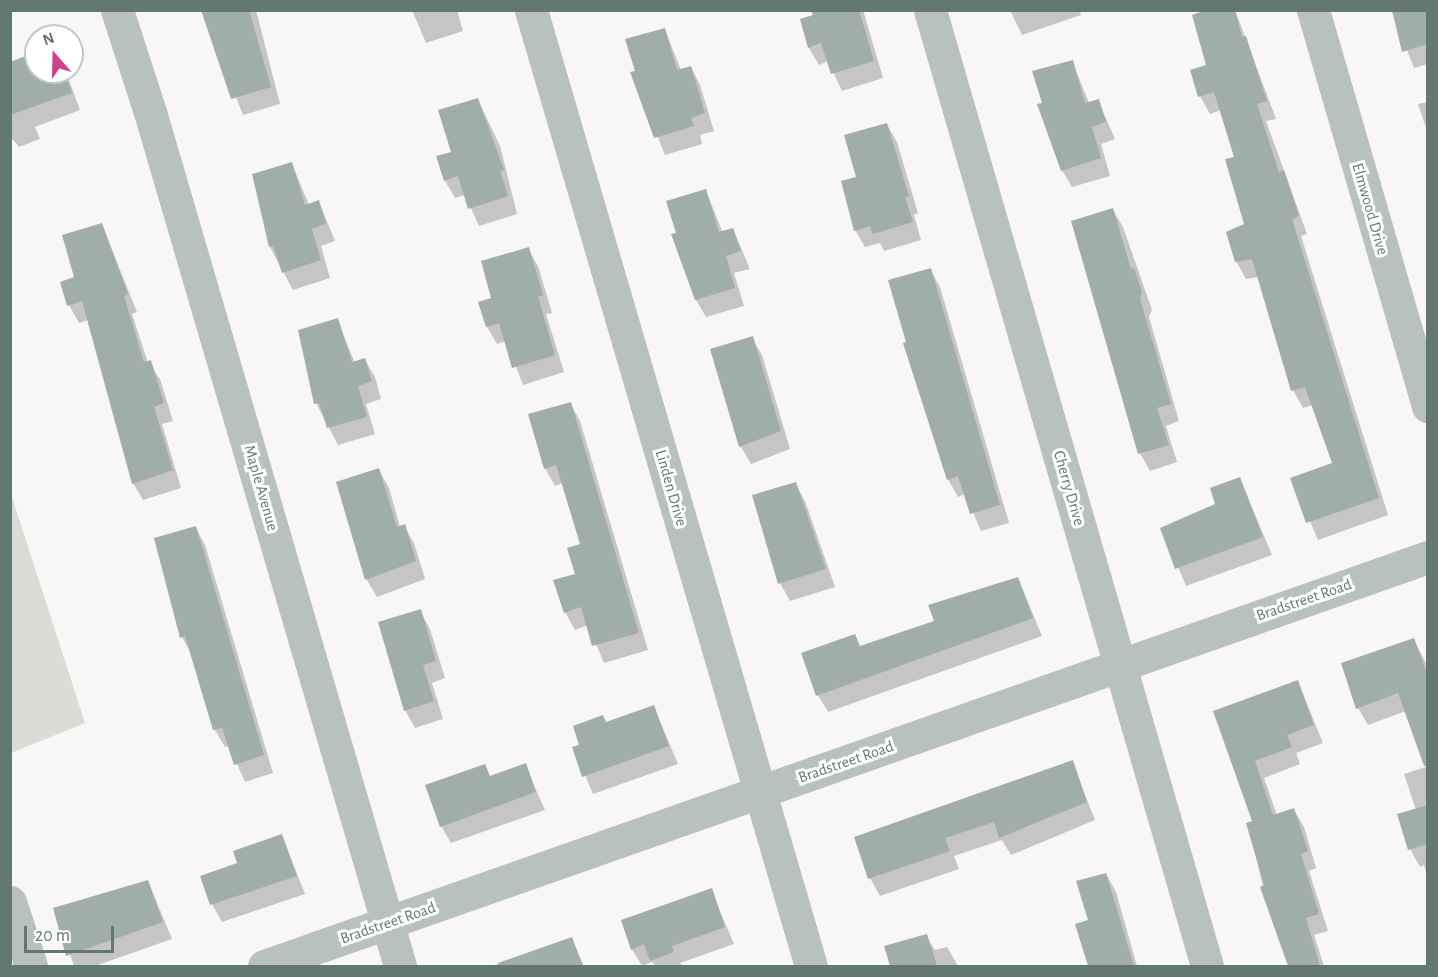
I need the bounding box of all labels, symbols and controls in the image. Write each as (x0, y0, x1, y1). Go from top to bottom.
north arrow (24, 24, 84, 84)
text: N (41, 30, 56, 48)
street label: Elmwood Drive (1348, 161, 1392, 257)
street label: Maple Avenue (240, 443, 282, 533)
street label: Linden Drive (651, 448, 691, 528)
street label: Cherry Drive (1049, 448, 1089, 528)
street label: Bradstreet Road (1254, 575, 1354, 625)
street label: Bradstreet Road (796, 737, 896, 787)
street label: Bradstreet Road (338, 898, 438, 948)
scale bar (27, 914, 117, 952)
text: 20 m (35, 927, 70, 945)

